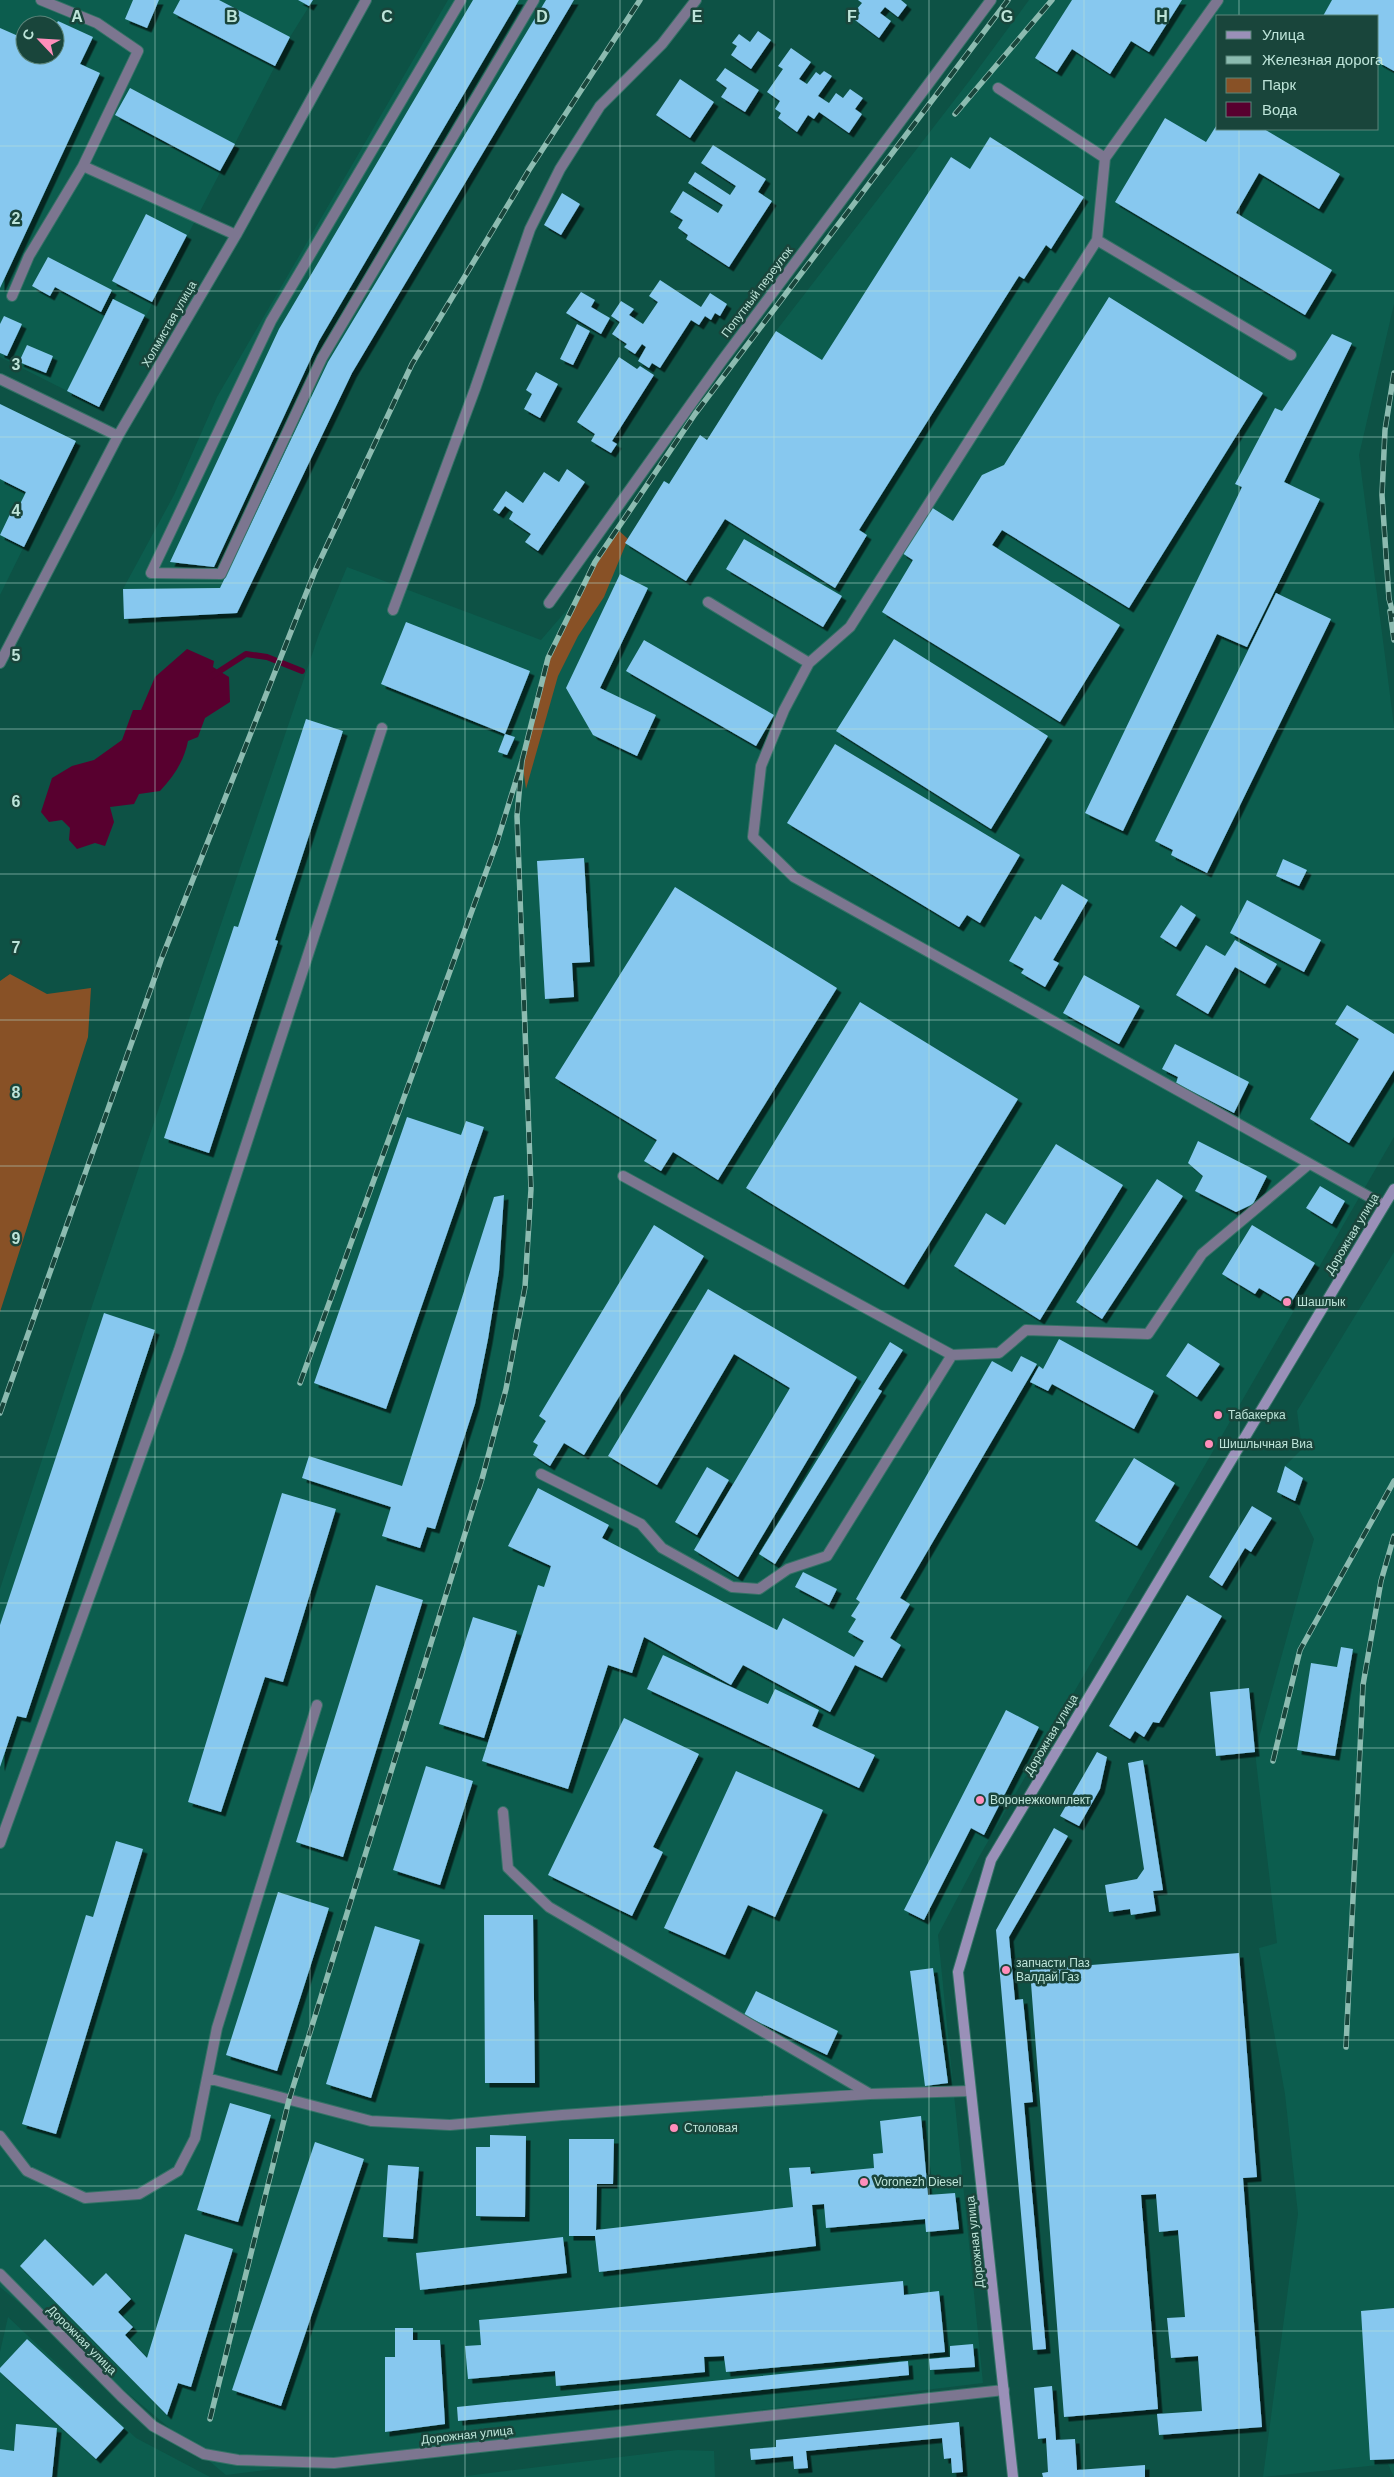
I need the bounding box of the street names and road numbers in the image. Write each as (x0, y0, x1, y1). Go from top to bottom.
street label: Попутный переулок (718, 243, 796, 340)
street label: Холмистая улица (139, 278, 199, 370)
street label: Дорожная улица (1322, 1191, 1382, 1277)
street label: Дорожная улица (1021, 1692, 1081, 1778)
street label: Дорожная улица (963, 2195, 987, 2289)
street label: Дорожная улица (44, 2302, 120, 2378)
street label: Дорожная улица (420, 2423, 514, 2447)

